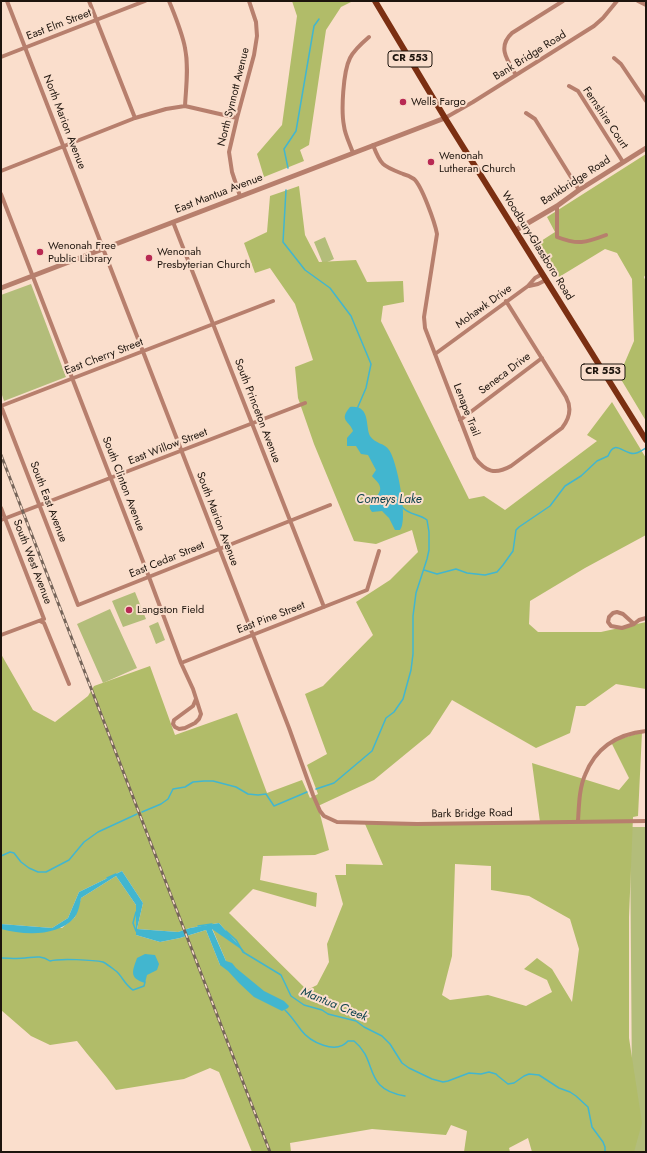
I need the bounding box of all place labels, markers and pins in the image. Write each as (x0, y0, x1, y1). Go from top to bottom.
place label: Wells Fargo (411, 95, 466, 109)
marker: Wells Fargo (398, 97, 408, 107)
place label: Wenonah Lutheran Church (439, 149, 515, 175)
marker: Wenonah Lutheran Church (426, 157, 436, 167)
place label: Wenonah Free Public Library (48, 239, 116, 265)
place label: Wenonah Presbyterian Church (157, 245, 250, 271)
marker: Wenonah Free Public Library (35, 247, 45, 257)
marker: Wenonah Presbyterian Church (144, 253, 154, 263)
place label: Langston Field (137, 603, 204, 617)
marker: Langston Field (124, 605, 134, 615)

